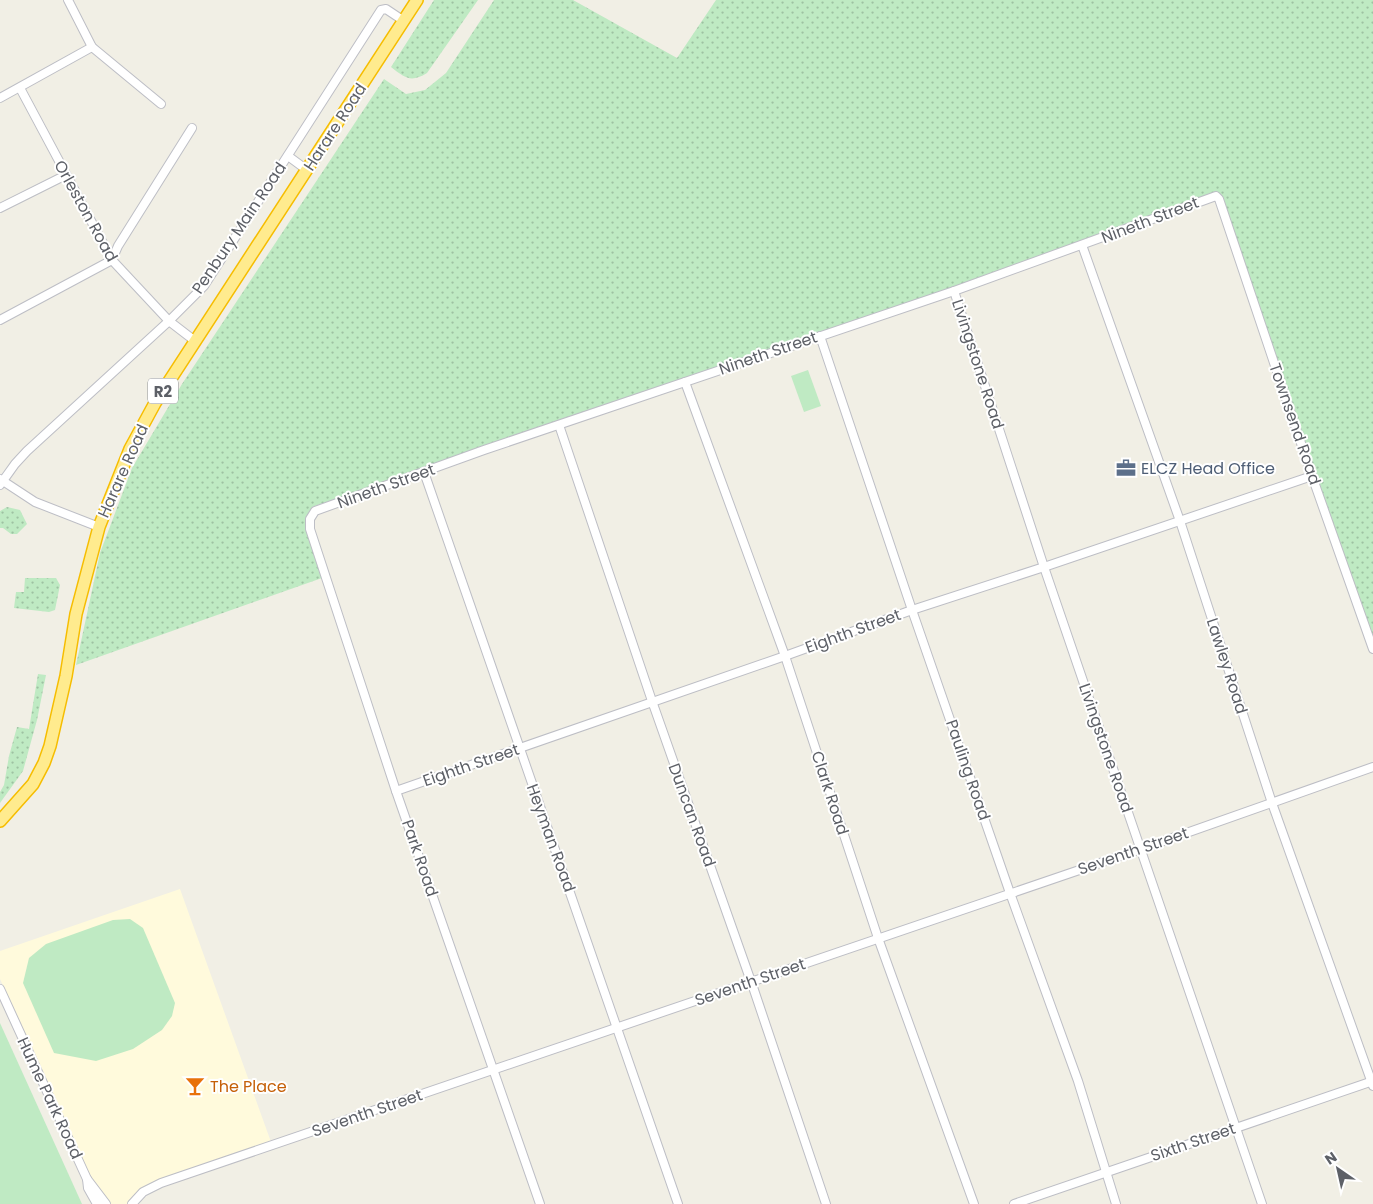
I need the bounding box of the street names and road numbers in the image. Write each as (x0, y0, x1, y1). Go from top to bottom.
street label: Harare Road (298, 79, 372, 175)
street label: Orleston Road (49, 156, 123, 266)
street label: Penbury Main Road (186, 158, 292, 298)
street label: Nineth Street (1098, 191, 1202, 249)
street label: Livingstone Road (946, 296, 1010, 432)
street label: Nineth Street (716, 325, 820, 381)
street label: Townsend Road (1263, 360, 1327, 488)
road number: R2 (148, 378, 178, 404)
street label: Harare Road (92, 420, 154, 522)
street label: Nineth Street (334, 458, 438, 514)
street label: Eighth Street (802, 603, 904, 659)
street label: Lawley Road (1201, 615, 1253, 717)
street label: Livingstone Road (1073, 680, 1139, 816)
street label: Pauling Road (940, 717, 996, 823)
street label: Eighth Street (420, 738, 522, 792)
street label: Clark Road (806, 748, 854, 838)
street label: Duncan Road (663, 760, 721, 870)
street label: Heyman Road (521, 781, 581, 895)
street label: Park Road (396, 816, 444, 900)
street label: Seventh Street (1075, 821, 1192, 881)
street label: Seventh Street (692, 952, 809, 1012)
street label: Hume Park Road (12, 1033, 88, 1163)
street label: Seventh Street (309, 1083, 426, 1143)
street label: Sixth Street (1148, 1117, 1239, 1167)

